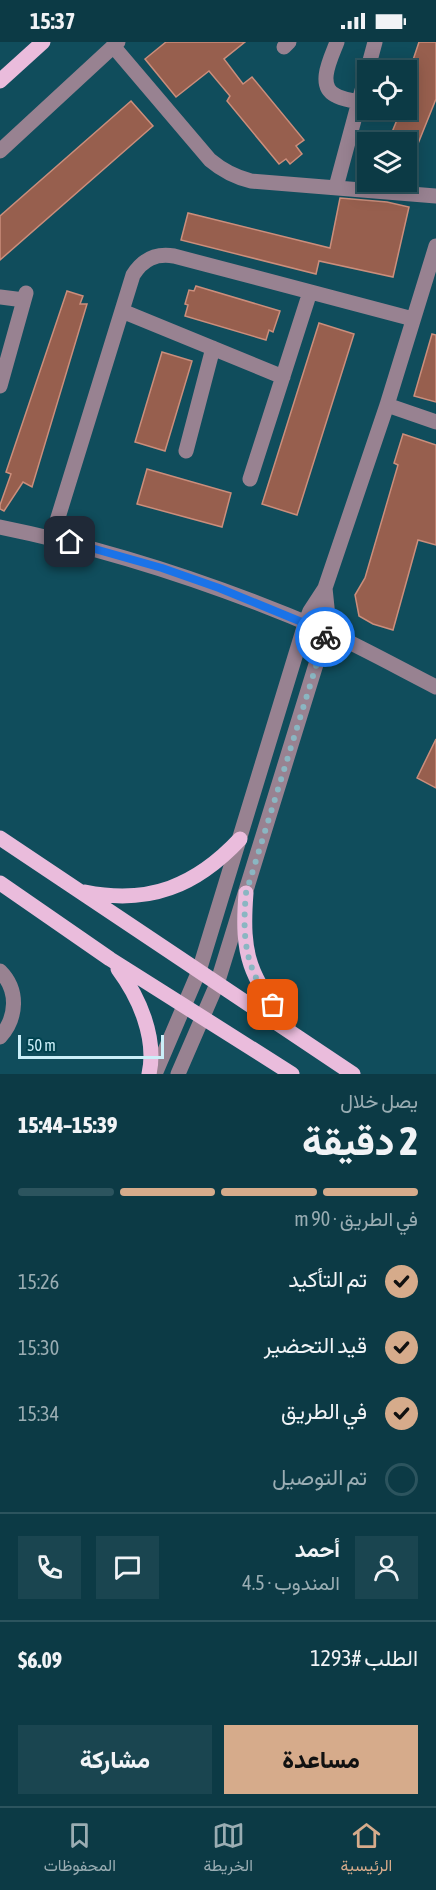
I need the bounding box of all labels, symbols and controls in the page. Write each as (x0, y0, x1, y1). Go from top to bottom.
text: 15:37 (30, 8, 75, 34)
map controls (357, 60, 417, 192)
button: locate (357, 60, 417, 120)
button: layers (357, 132, 417, 192)
pin (44, 516, 95, 567)
icon: home (53, 525, 86, 558)
courier (295, 607, 355, 667)
icon: bike (309, 621, 342, 654)
pin (247, 979, 298, 1030)
icon: bag (256, 988, 289, 1021)
scale bar (18, 1032, 164, 1060)
text: 50 m (27, 1036, 56, 1054)
text: يصل خلال (340, 1089, 418, 1112)
text: 15:39–15:44 (18, 1112, 117, 1138)
text: 2 دقيقة (302, 1119, 418, 1163)
text: في الطريق · 90 m (294, 1207, 418, 1230)
icon: check (385, 1265, 418, 1298)
text: تم التأكيد (288, 1266, 367, 1292)
text: 15:26 (18, 1270, 59, 1293)
icon: check (385, 1331, 418, 1364)
text: قيد التحضير (264, 1332, 367, 1358)
text: 15:30 (18, 1336, 59, 1359)
icon: check (385, 1397, 418, 1430)
text: في الطريق (281, 1398, 367, 1424)
text: 15:34 (18, 1402, 59, 1425)
text: تم التوصيل (272, 1464, 367, 1490)
button: phone (18, 1536, 81, 1599)
button: chat (96, 1536, 159, 1599)
text: أحمد (295, 1536, 340, 1562)
button: person (355, 1536, 418, 1599)
text: المندوب · 4.5 (242, 1571, 340, 1594)
text: الطلب #1293 (310, 1645, 418, 1671)
text: $6.09 (18, 1647, 62, 1673)
button: مشاركة (18, 1725, 212, 1794)
button: مساعدة (224, 1725, 418, 1794)
tab: المحفوظات (44, 1819, 116, 1880)
tab: الخريطة (203, 1819, 253, 1880)
tab: الرئيسية (340, 1819, 392, 1880)

